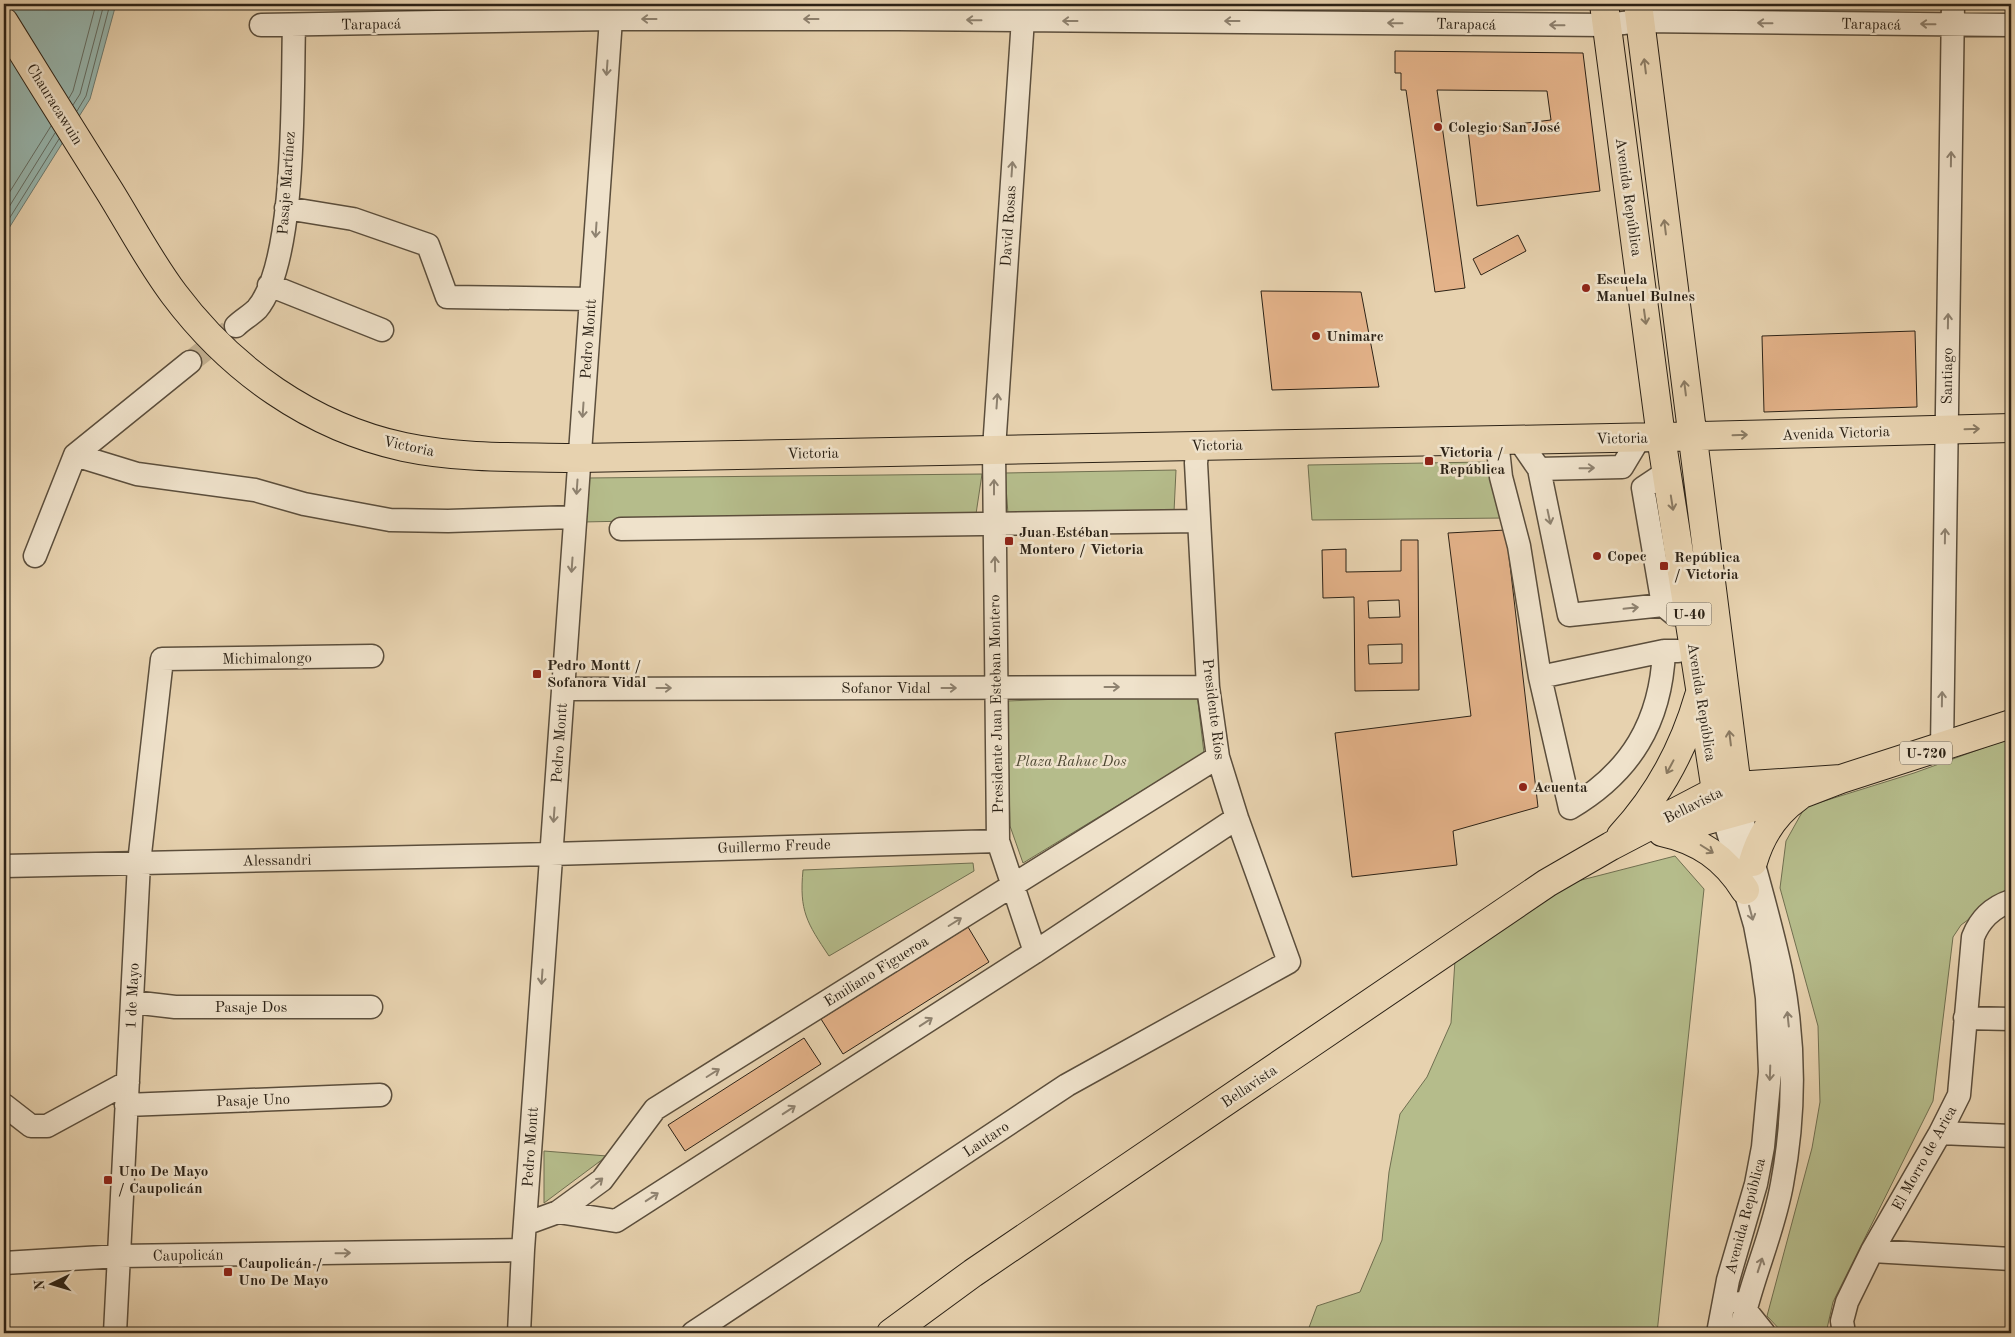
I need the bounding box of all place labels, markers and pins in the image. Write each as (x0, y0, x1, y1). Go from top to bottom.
marker: Colegio San José (1432, 121, 1444, 133)
place label: Colegio San José (1448, 121, 1560, 136)
place label: Escuela Manuel Bulnes (1596, 273, 1695, 305)
marker: Escuela Manuel Bulnes (1580, 282, 1592, 294)
marker: Unimarc (1310, 330, 1322, 342)
place label: Unimarc (1326, 330, 1384, 345)
place label: Victoria / República (1439, 446, 1505, 478)
marker: Victoria / República (1423, 455, 1435, 467)
place label: Juan Estéban Montero / Victoria (1019, 526, 1144, 558)
marker: Juan Estéban Montero / Victoria (1003, 535, 1015, 547)
marker: Copec (1591, 550, 1603, 562)
place label: Copec (1607, 550, 1647, 565)
place label: República / Victoria (1674, 551, 1740, 583)
marker: República / Victoria (1658, 560, 1670, 572)
place label: Pedro Montt / Sofanora Vidal (547, 659, 647, 691)
marker: Pedro Montt / Sofanora Vidal (531, 668, 543, 680)
marker: Acuenta (1517, 781, 1529, 793)
place label: Acuenta (1533, 781, 1588, 796)
place label: Uno De Mayo / Caupolicán (118, 1165, 208, 1197)
marker: Uno De Mayo / Caupolicán (102, 1174, 114, 1186)
place label: Caupolicán / Uno De Mayo (238, 1257, 328, 1289)
marker: Caupolicán / Uno De Mayo (222, 1266, 234, 1278)

